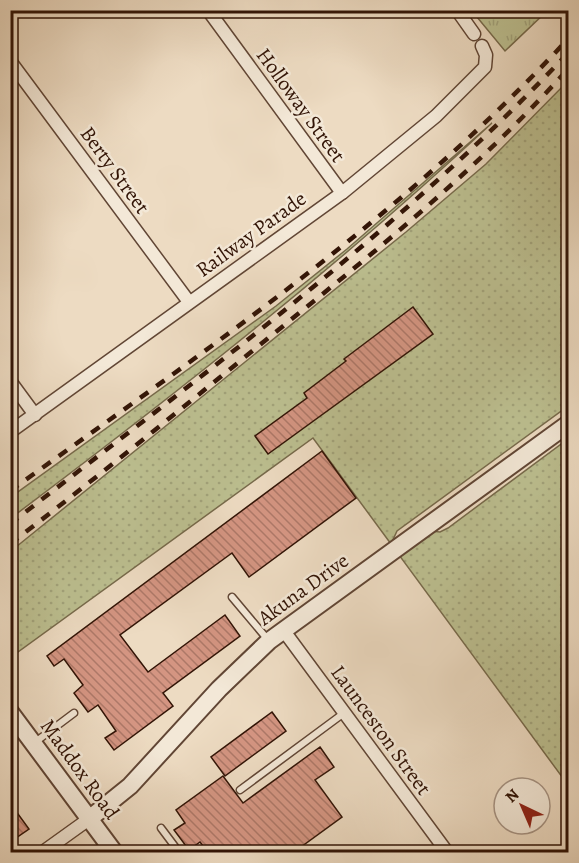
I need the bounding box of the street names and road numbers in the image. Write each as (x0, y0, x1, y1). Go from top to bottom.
street label: Holloway Street (250, 42, 352, 168)
street label: Berty Street (74, 121, 156, 219)
street label: Railway Parade (190, 185, 312, 283)
street label: Akuna Drive (251, 546, 354, 632)
street label: Launceston Street (324, 659, 438, 801)
street label: Maddox Road (34, 713, 126, 825)

